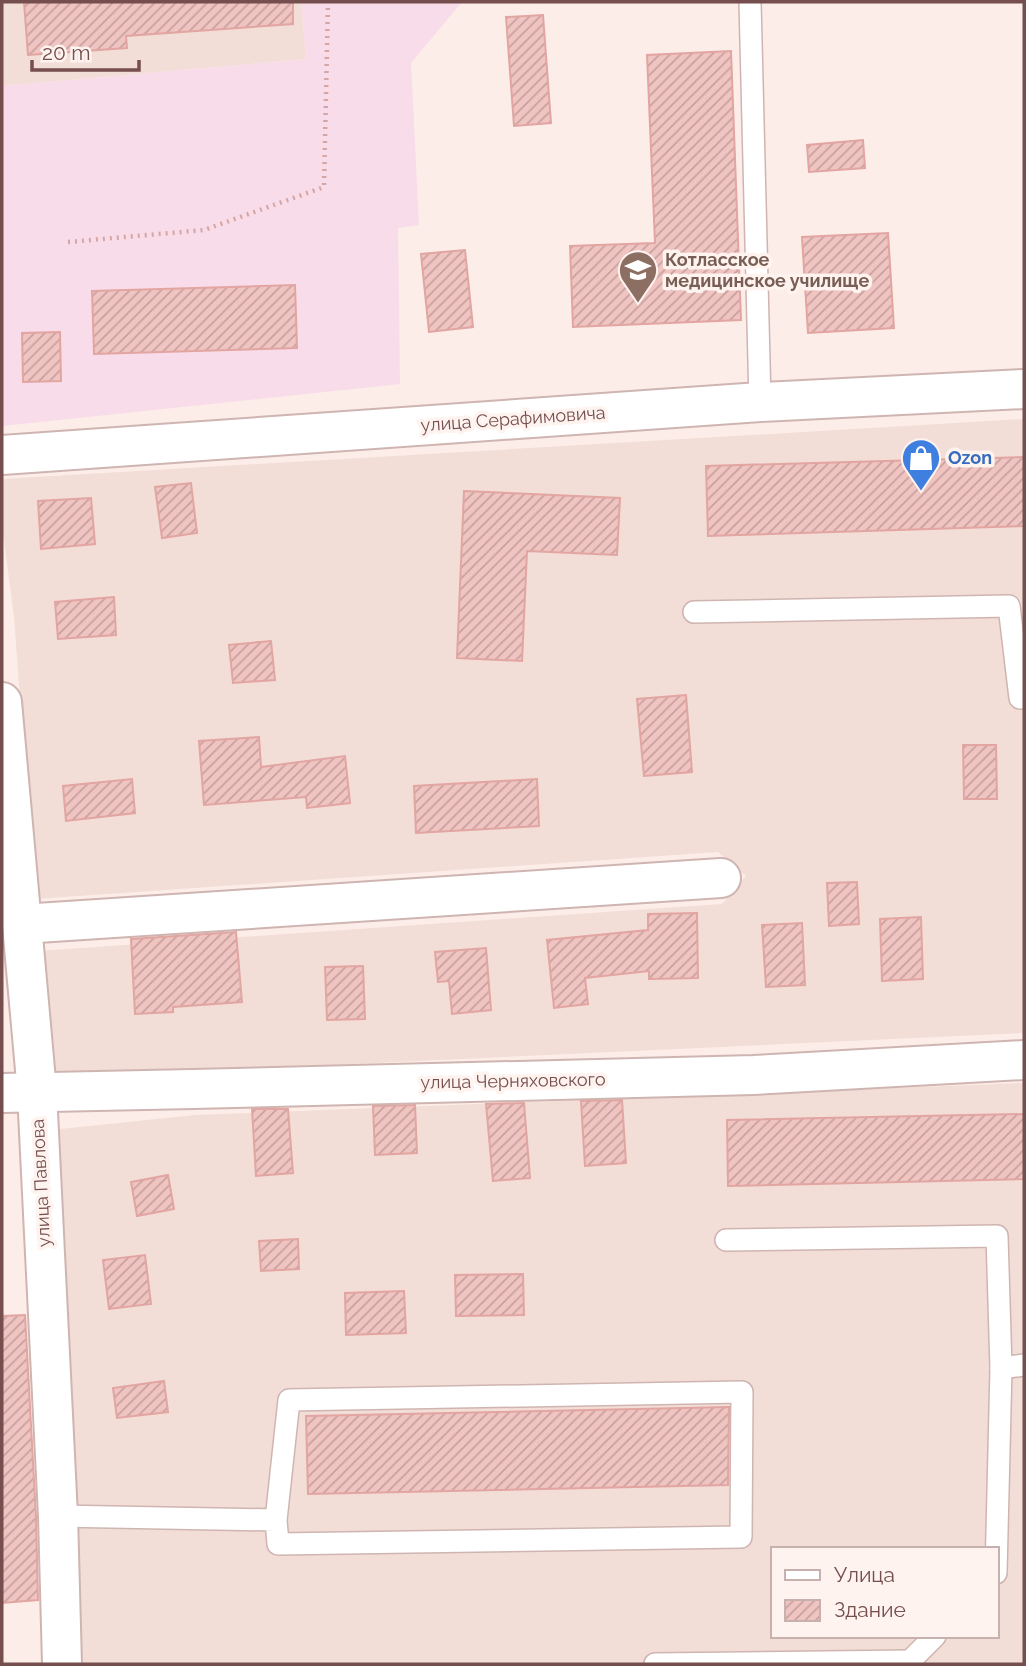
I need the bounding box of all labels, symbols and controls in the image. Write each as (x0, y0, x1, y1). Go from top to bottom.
scale bar (32, 28, 138, 72)
text: 20 m (42, 40, 90, 65)
school or university icon: Котласское медицинское училище (617, 249, 659, 304)
place label: Котласское медицинское училище (665, 249, 869, 291)
street label: улица Серафимовича (420, 402, 606, 435)
shop icon: Ozon (900, 437, 942, 492)
place label: Ozon (948, 447, 992, 468)
street label: улица Черняховского (420, 1068, 606, 1093)
street label: улица Павлова (27, 1118, 54, 1248)
legend (771, 1547, 998, 1638)
text: Улица (834, 1562, 895, 1587)
text: Здание (834, 1597, 906, 1622)

